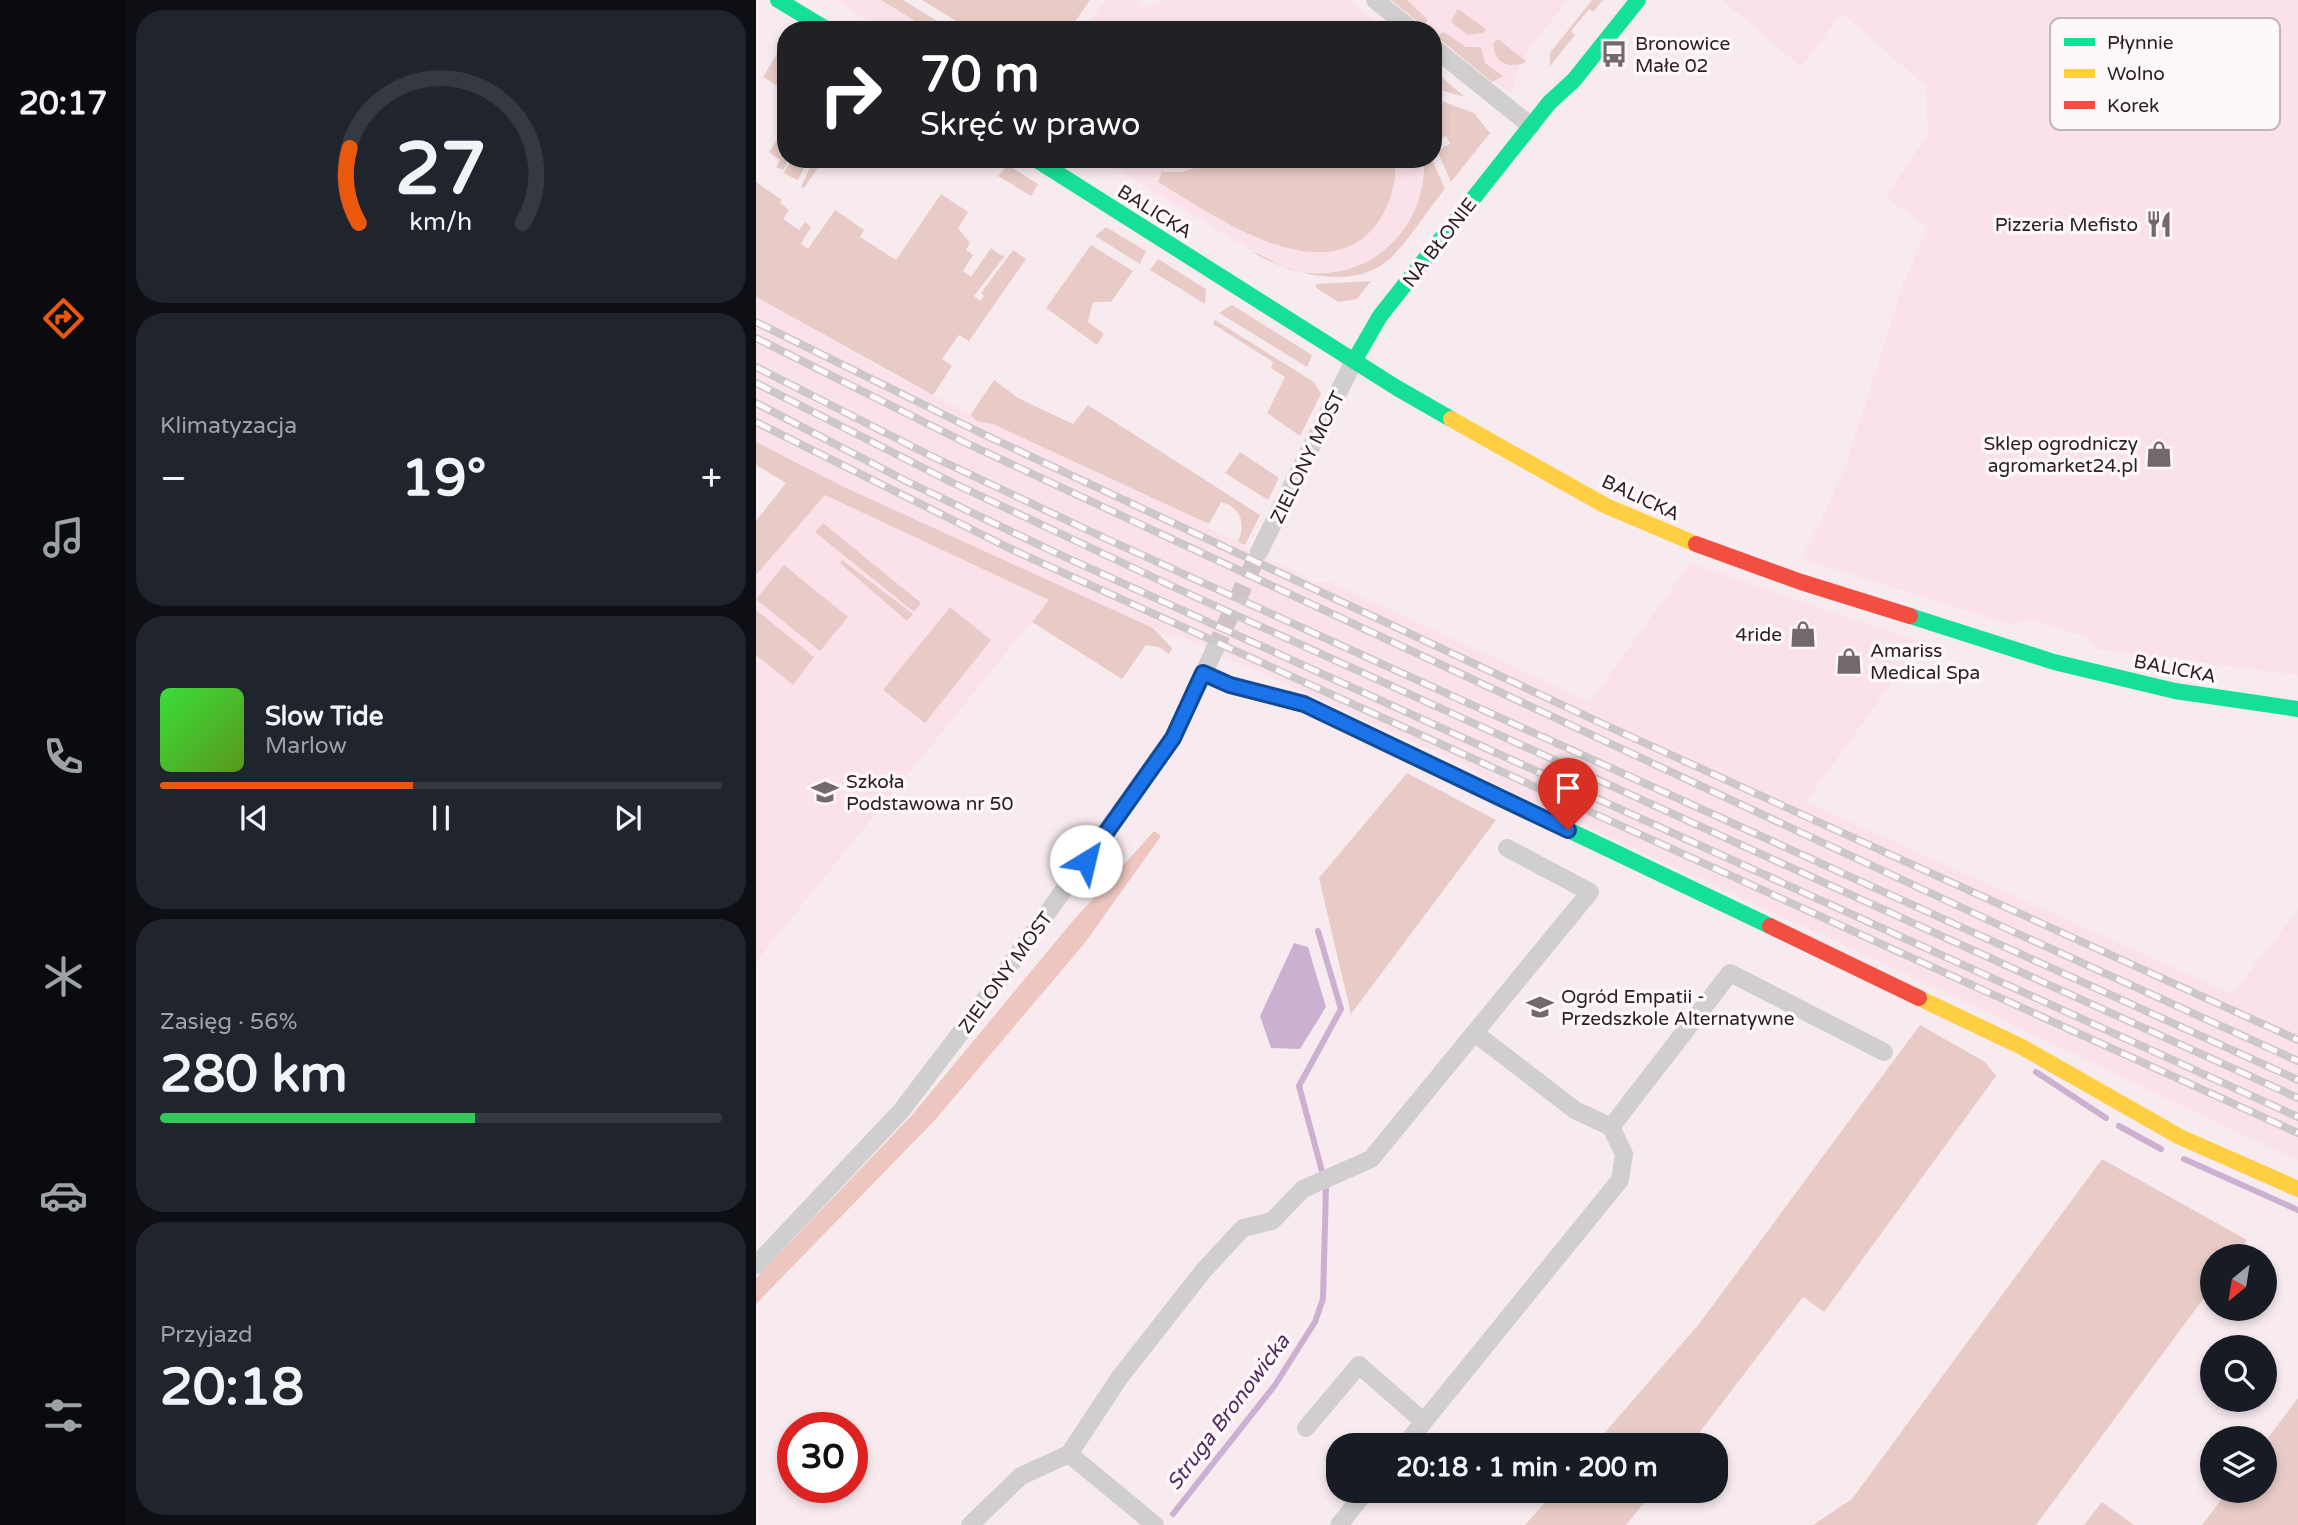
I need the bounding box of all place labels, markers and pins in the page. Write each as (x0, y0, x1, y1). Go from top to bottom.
place label: Bronowice Małe 02 (1635, 33, 1730, 77)
bus stop icon: Bronowice Małe 02 (1599, 39, 1629, 69)
restaurant icon: Pizzeria Mefisto (2144, 209, 2174, 239)
place label: Pizzeria Mefisto (1995, 214, 2138, 236)
place label: Sklep ogrodniczy agromarket24.pl (1984, 433, 2138, 477)
shop icon: Sklep ogrodniczy agromarket24.pl (2144, 439, 2174, 469)
shop icon: 4ride (1788, 619, 1818, 649)
place label: 4ride (1735, 624, 1782, 646)
place label: Amariss Medical Spa (1870, 640, 1980, 684)
shop icon: Amariss Medical Spa (1834, 646, 1864, 676)
pin (1538, 758, 1598, 830)
place label: Szkoła Podstawowa nr 50 (846, 771, 1013, 815)
school or university icon: Szkoła Podstawowa nr 50 (810, 777, 840, 807)
place label: Ogród Empatii - Przedszkole Alternatywne (1561, 986, 1795, 1030)
school or university icon: Ogród Empatii - Przedszkole Alternatywne (1525, 992, 1555, 1022)

